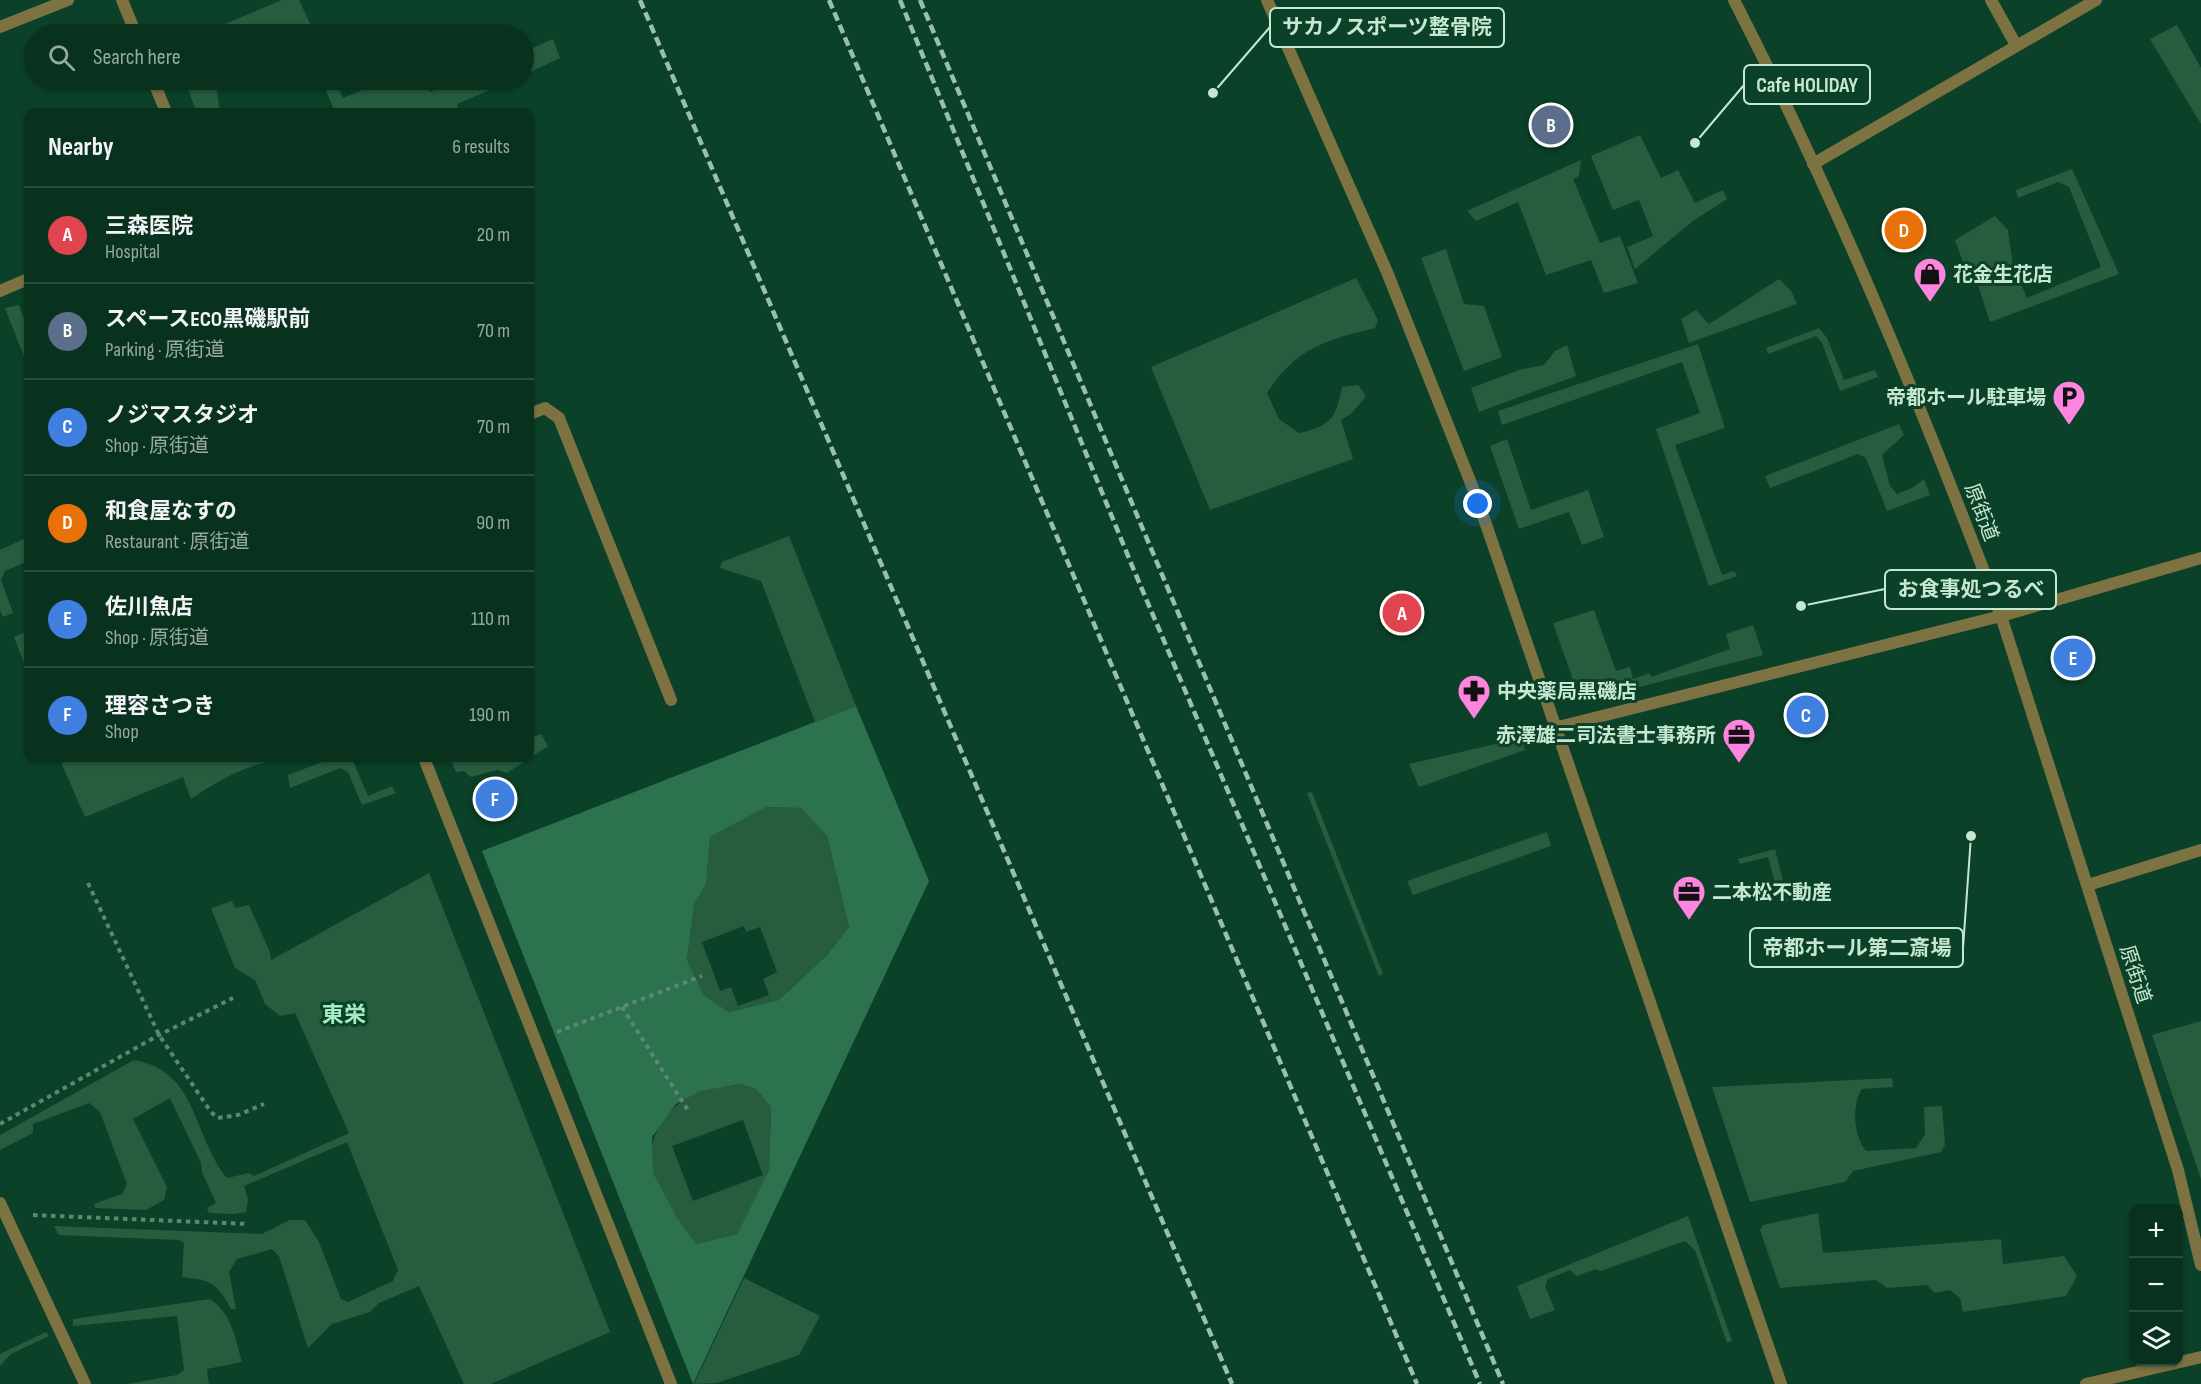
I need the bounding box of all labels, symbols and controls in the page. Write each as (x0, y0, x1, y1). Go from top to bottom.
callout: サカノスポーツ整骨院 (1270, 8, 1504, 47)
text: サカノスポーツ整骨院 (1282, 15, 1492, 40)
search box (24, 24, 534, 90)
icon: search (45, 41, 78, 74)
text: Search here (93, 44, 180, 71)
callout: Cafe HOLIDAY (1744, 65, 1870, 104)
text: Cafe HOLIDAY (1756, 73, 1858, 98)
pin: B (1532, 102, 1570, 148)
text: Nearby (48, 132, 114, 163)
text: 6 results (452, 135, 510, 159)
pin: D (1884, 208, 1924, 252)
text: 三森医院 (105, 213, 193, 240)
text: A (63, 223, 72, 247)
text: 20 m (477, 223, 510, 247)
text: Hospital (105, 240, 160, 264)
shop icon: 花金生花店 (1912, 256, 1948, 303)
place label: 花金生花店 (1953, 263, 2053, 287)
text: スペースECO黒磯駅前 (105, 306, 310, 333)
text: B (63, 319, 72, 343)
text: 70 m (477, 319, 510, 343)
text: Parking · 原街道 (105, 338, 225, 362)
parking icon: 帝都ホール駐車場 (2051, 379, 2087, 426)
place label: 帝都ホール駐車場 (1886, 386, 2046, 410)
text: ノジマスタジオ (105, 402, 259, 429)
text: C (62, 415, 73, 439)
text: 70 m (477, 415, 510, 439)
text: Shop · 原街道 (105, 434, 209, 458)
street label: 原街道 (1959, 480, 2003, 545)
your location (1463, 489, 1492, 518)
text: 和食屋なすの (105, 498, 237, 525)
text: D (62, 511, 73, 535)
text: 90 m (476, 511, 510, 535)
text: Restaurant · 原街道 (105, 530, 250, 554)
callout: お食事処つるべ (1885, 570, 2056, 609)
text: お食事処つるべ (1898, 577, 2045, 602)
pin: A (1382, 590, 1422, 636)
text: 佐川魚店 (105, 594, 193, 621)
text: E (63, 607, 72, 631)
text: 110 m (471, 607, 510, 631)
text: Shop · 原街道 (105, 626, 209, 650)
pin: E (2054, 636, 2092, 680)
pharmacy icon: 中央薬局黒磯店 (1456, 673, 1492, 720)
place label: 中央薬局黒磯店 (1497, 680, 1637, 704)
pin: C (1786, 692, 1826, 738)
text: 理容さつき (105, 693, 215, 720)
text: F (63, 703, 72, 727)
text: 190 m (469, 703, 510, 727)
office icon: 赤澤雄二司法書士事務所 (1721, 717, 1757, 764)
text: Shop (105, 720, 139, 744)
place label: 赤澤雄二司法書士事務所 (1496, 724, 1716, 748)
pin: F (476, 776, 514, 822)
office icon: 二本松不動産 (1671, 874, 1707, 921)
place label: 二本松不動産 (1712, 881, 1832, 905)
callout: 帝都ホール第二斎場 (1750, 928, 1963, 967)
text: 帝都ホール第二斎場 (1763, 936, 1952, 961)
street label: 原街道 (2114, 942, 2156, 1007)
district label: 東栄 (322, 1002, 366, 1029)
map controls (2129, 1204, 2183, 1366)
button: + (2129, 1204, 2183, 1258)
button: − (2129, 1258, 2183, 1312)
button: layers (2129, 1312, 2183, 1366)

